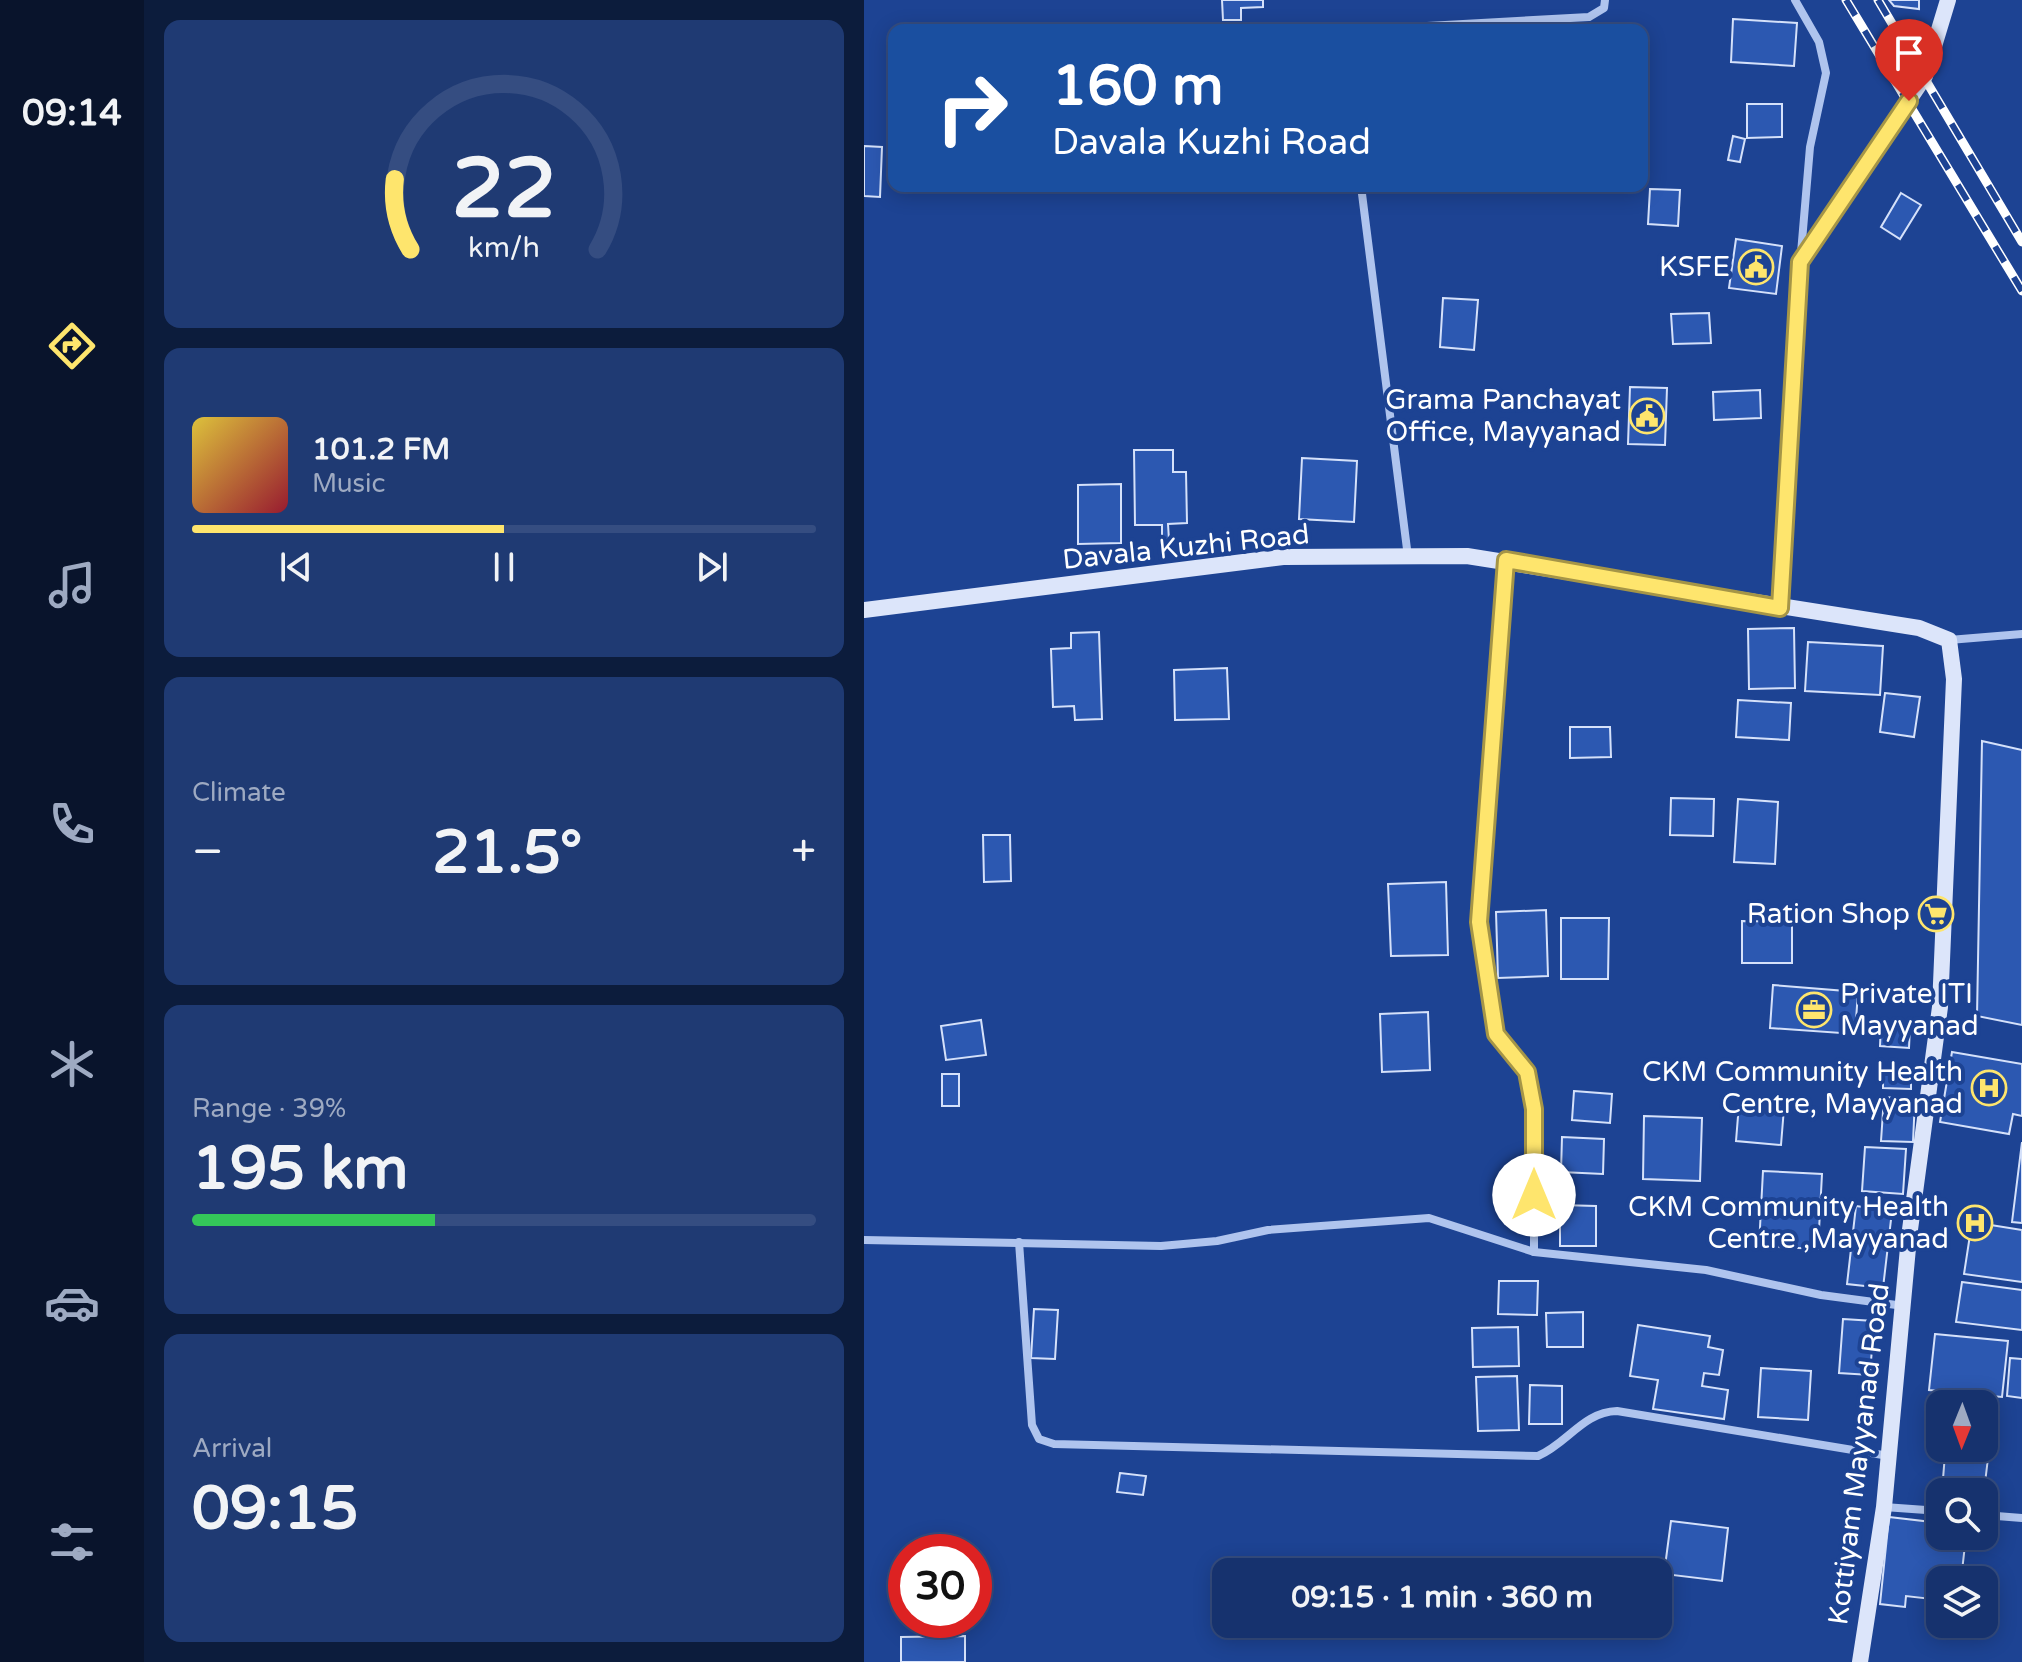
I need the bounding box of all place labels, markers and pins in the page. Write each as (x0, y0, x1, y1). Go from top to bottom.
pin (1875, 19, 1943, 101)
public building icon: KSFE (1737, 248, 1775, 286)
place label: KSFE (1659, 250, 1730, 284)
place label: Grama Panchayat Office, Mayyanad (1385, 383, 1621, 449)
public building icon: Grama Panchayat Office, Mayyanad (1628, 397, 1666, 435)
supermarket icon: Ration Shop (1917, 895, 1955, 933)
place label: Ration Shop (1747, 897, 1910, 931)
place label: Private ITI Mayyanad (1840, 977, 1979, 1043)
office icon: Private ITI Mayyanad (1795, 991, 1833, 1029)
place label: CKM Community Health Centre, Mayyanad (1642, 1055, 1963, 1121)
hospital icon: CKM Community Health Centre, Mayyanad (1970, 1069, 2008, 1107)
place label: CKM Community Health Centre ,Mayyanad (1628, 1190, 1949, 1256)
hospital icon: CKM Community Health Centre ,Mayyanad (1956, 1204, 1994, 1242)

